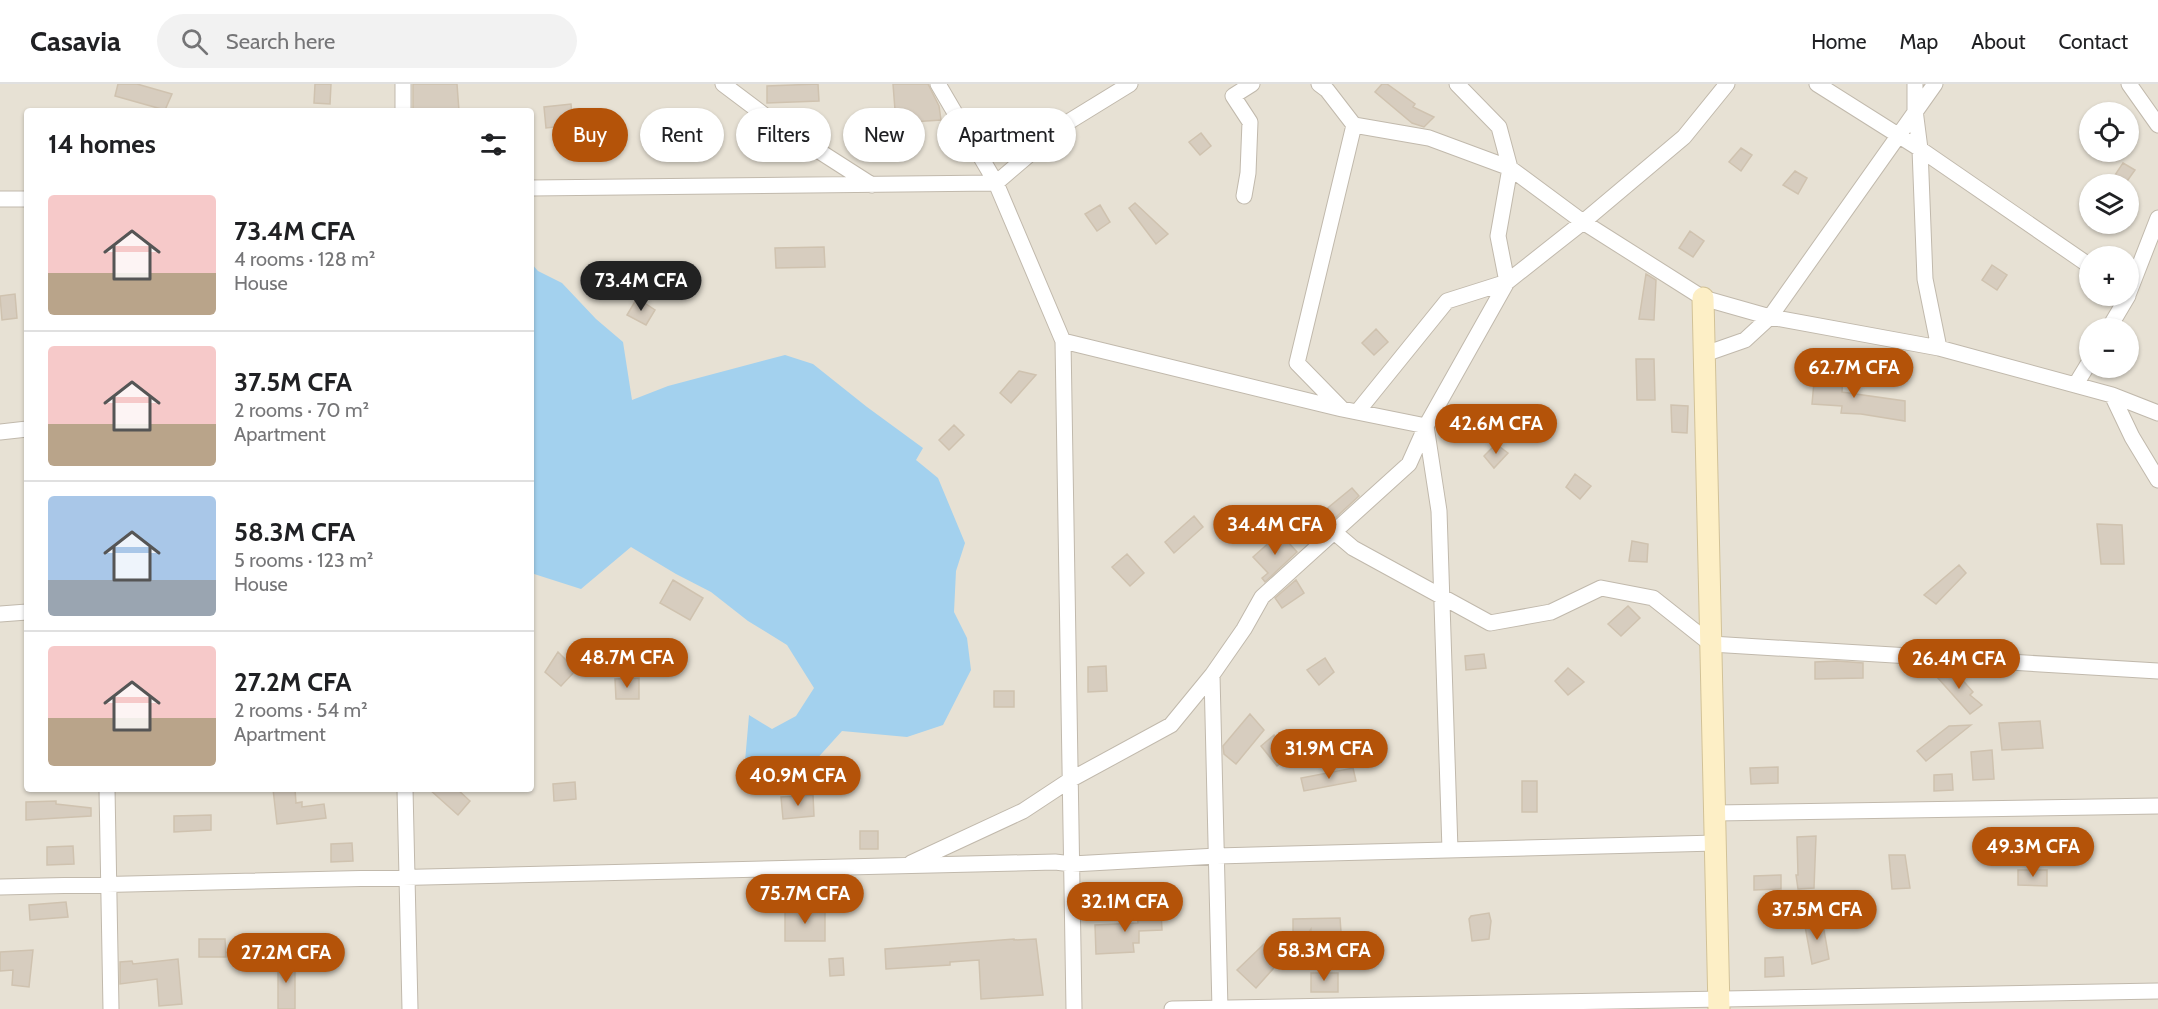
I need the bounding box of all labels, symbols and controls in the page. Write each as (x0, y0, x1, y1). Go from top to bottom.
search box (157, 14, 577, 68)
text: Casavia (30, 24, 121, 58)
icon: search (178, 25, 211, 58)
text: Search here (226, 28, 335, 55)
text: Home (1811, 29, 1867, 54)
text: Map (1900, 29, 1938, 54)
text: About (1971, 29, 2025, 54)
text: Contact (2058, 29, 2128, 54)
map controls (2079, 102, 2139, 378)
button: locate (2079, 102, 2139, 162)
chip: Buy (552, 108, 628, 162)
chip: Rent (640, 108, 724, 162)
chip: Filters (736, 108, 831, 162)
chip: New (843, 108, 925, 162)
chip: Apartment (937, 108, 1076, 162)
text: 14 homes (48, 128, 156, 160)
icon: filters (477, 128, 510, 161)
button: layers (2079, 174, 2139, 234)
text: 73.4M CFA (234, 215, 355, 247)
icon: home (96, 219, 168, 291)
button: + (2079, 246, 2139, 306)
text: 4 rooms · 128 m² (234, 247, 376, 271)
pin: 73.4M CFA (572, 261, 710, 312)
text: 73.4M CFA (594, 268, 688, 292)
text: House (234, 271, 288, 295)
button: − (2079, 318, 2139, 378)
pin: 62.7M CFA (1785, 348, 1923, 399)
text: 62.7M CFA (1808, 355, 1900, 379)
text: 37.5M CFA (234, 366, 352, 398)
icon: home (96, 370, 168, 442)
text: 2 rooms · 70 m² (234, 398, 369, 422)
pin: 42.6M CFA (1427, 404, 1565, 455)
text: 42.6M CFA (1449, 411, 1543, 435)
text: Apartment (234, 422, 326, 446)
pin: 34.4M CFA (1206, 505, 1344, 556)
text: 34.4M CFA (1227, 512, 1323, 536)
text: 58.3M CFA (234, 516, 355, 548)
icon: home (96, 520, 168, 592)
text: 5 rooms · 123 m² (234, 548, 373, 572)
text: House (234, 572, 288, 596)
pin: 48.7M CFA (558, 638, 696, 689)
pin: 26.4M CFA (1890, 639, 2028, 690)
text: 48.7M CFA (580, 645, 674, 669)
text: 26.4M CFA (1912, 646, 2006, 670)
text: 27.2M CFA (234, 666, 352, 698)
icon: home (96, 670, 168, 742)
text: 2 rooms · 54 m² (234, 698, 368, 722)
text: Apartment (234, 722, 326, 746)
pin: 31.9M CFA (1260, 729, 1398, 780)
text: 31.9M CFA (1285, 736, 1373, 760)
pin: 40.9M CFA (729, 756, 867, 807)
text: 40.9M CFA (750, 763, 846, 787)
pin: 49.3M CFA (1964, 827, 2102, 878)
text: 49.3M CFA (1986, 834, 2080, 858)
pin: 75.7M CFA (736, 874, 874, 925)
text: 75.7M CFA (760, 881, 850, 905)
pin: 32.1M CFA (1056, 882, 1194, 933)
text: 32.1M CFA (1081, 889, 1169, 913)
pin: 37.5M CFA (1748, 890, 1886, 941)
text: 37.5M CFA (1772, 897, 1862, 921)
pin: 58.3M CFA (1255, 931, 1393, 982)
pin: 27.2M CFA (217, 933, 355, 984)
text: 58.3M CFA (1277, 938, 1371, 962)
text: 27.2M CFA (241, 940, 331, 964)

